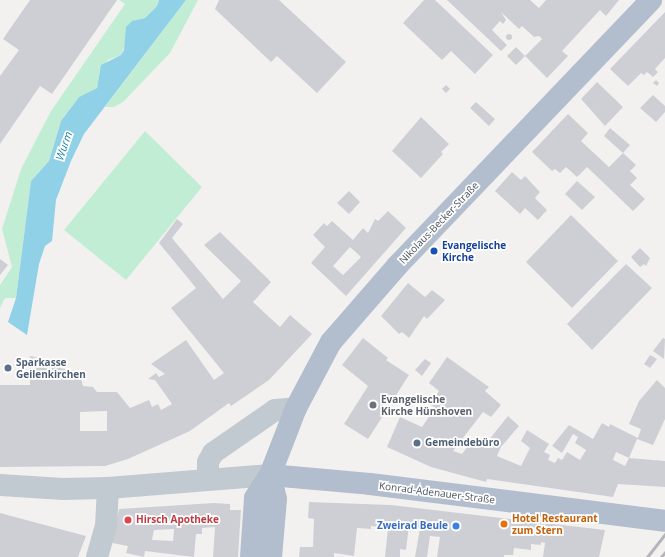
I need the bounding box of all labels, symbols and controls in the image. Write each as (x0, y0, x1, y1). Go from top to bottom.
water label: Wurm (53, 130, 75, 162)
street label: Nikolaus-Becker-Straße (397, 180, 481, 266)
place label: Evangelische Kirche (442, 239, 506, 262)
marker: Evangelische Kirche (429, 246, 439, 256)
place label: Sparkasse Geilenkirchen (16, 356, 86, 380)
marker: Sparkasse Geilenkirchen (3, 363, 13, 373)
place label: Evangelische Kirche Hünshoven (381, 393, 472, 416)
marker: Evangelische Kirche Hünshoven (368, 400, 378, 410)
place label: Gemeindebüro (425, 437, 499, 449)
marker: Gemeindebüro (412, 438, 422, 448)
street label: Konrad-Adenauer-Straße (378, 480, 496, 506)
place label: Hotel Restaurant zum Stern (512, 512, 598, 536)
place label: Hirsch Apotheke (136, 514, 219, 526)
marker: Hirsch Apotheke (123, 515, 133, 525)
marker: Hotel Restaurant zum Stern (499, 519, 509, 529)
place label: Zweirad Beule (377, 520, 448, 532)
marker: Zweirad Beule (451, 521, 461, 531)

